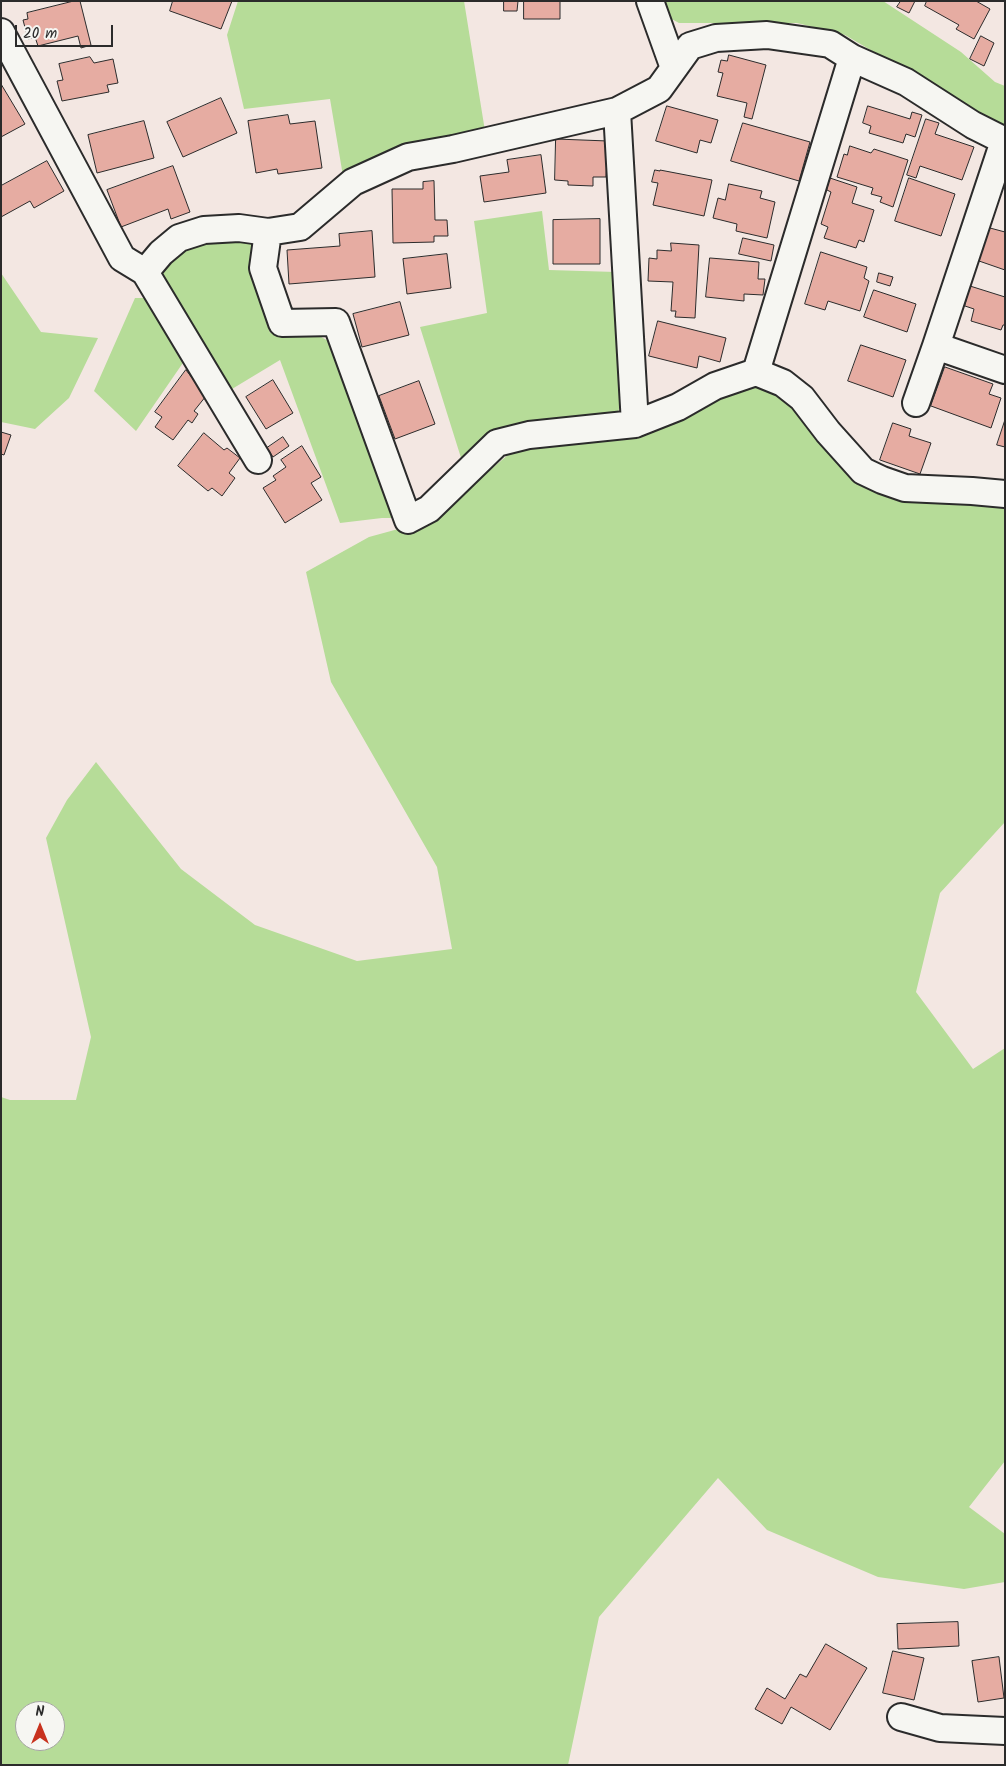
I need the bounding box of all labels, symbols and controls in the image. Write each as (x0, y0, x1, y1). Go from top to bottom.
scale bar (18, 15, 115, 47)
text: 20 m (23, 22, 57, 46)
north arrow (15, 1701, 65, 1751)
text: N (36, 1701, 44, 1723)

